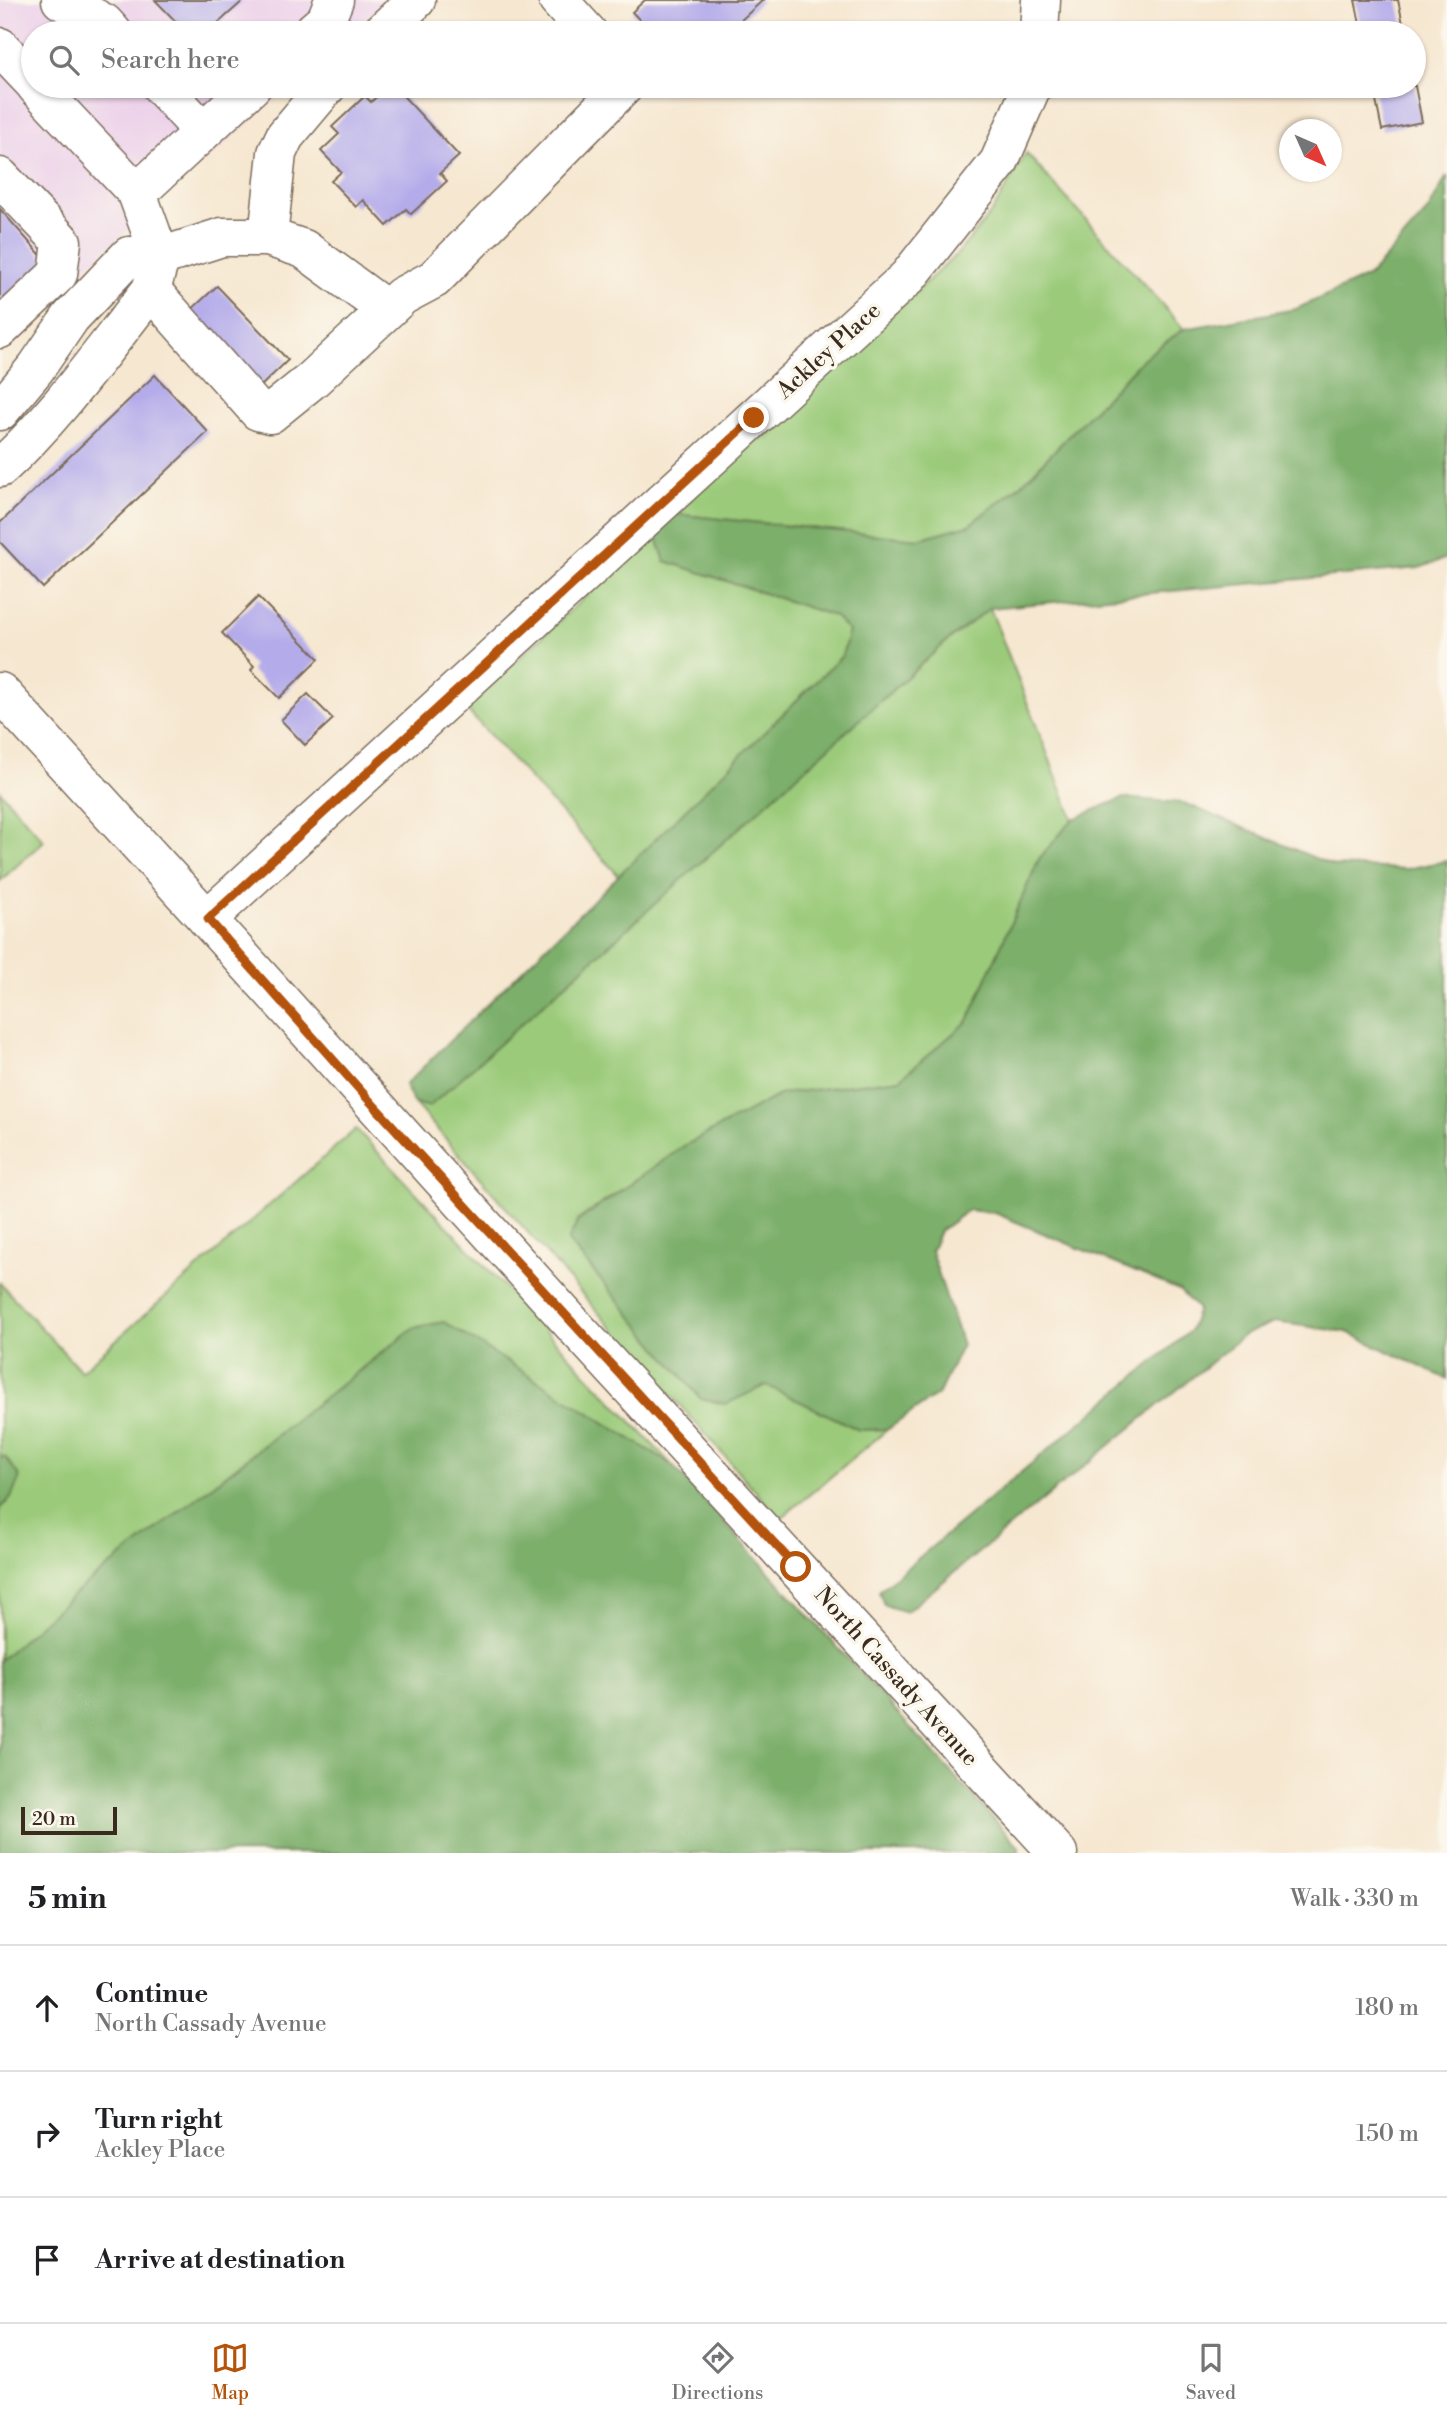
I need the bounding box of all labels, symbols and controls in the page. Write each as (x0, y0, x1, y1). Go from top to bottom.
search box (21, 21, 1426, 98)
icon: search (45, 41, 83, 79)
text: Search here (101, 44, 240, 76)
north arrow (1279, 119, 1342, 182)
street label: Ackley Place (770, 297, 886, 405)
route end (738, 402, 769, 433)
route start (780, 1551, 811, 1582)
street label: North Cassady Avenue (808, 1581, 984, 1772)
scale bar (21, 1804, 117, 1836)
text: 20 m (32, 1807, 76, 1831)
text: 5 min (28, 1880, 107, 1918)
text: Walk · 330 m (1290, 1885, 1419, 1913)
text: Continue (95, 1978, 208, 2010)
icon: ahead (28, 1989, 66, 2027)
text: 180 m (1355, 1994, 1419, 2022)
text: North Cassady Avenue (95, 2010, 327, 2038)
text: Turn right (95, 2104, 223, 2136)
icon: right (28, 2115, 66, 2153)
text: 150 m (1356, 2120, 1419, 2148)
text: Ackley Place (95, 2136, 225, 2164)
icon: arrive (28, 2241, 66, 2279)
text: Arrive at destination (95, 2244, 345, 2276)
tab: Map (211, 2339, 249, 2405)
tab: Directions (672, 2339, 763, 2405)
tab: Saved (1186, 2339, 1236, 2405)

